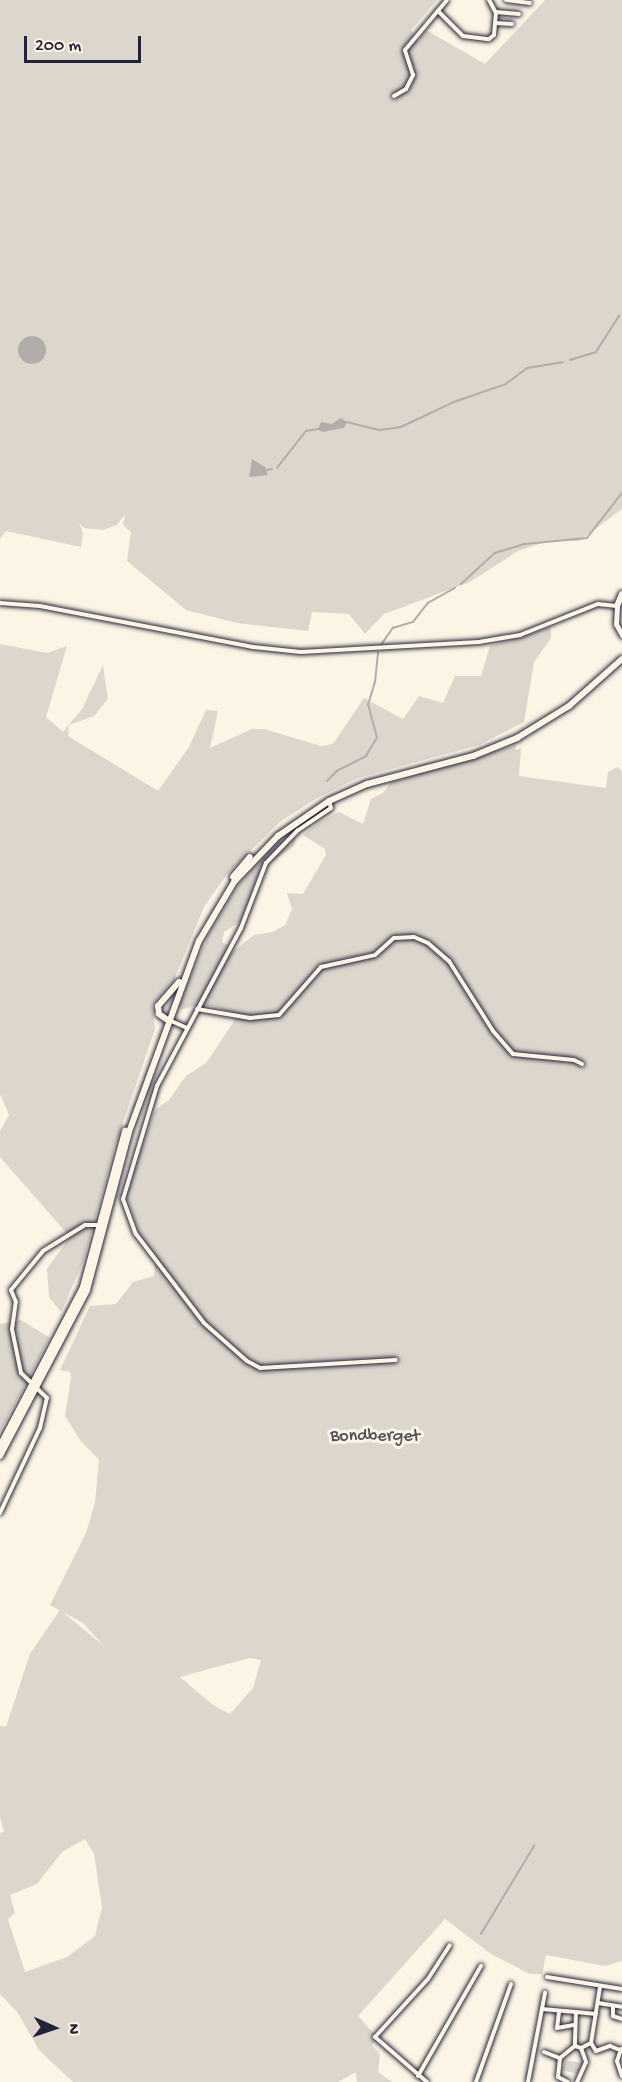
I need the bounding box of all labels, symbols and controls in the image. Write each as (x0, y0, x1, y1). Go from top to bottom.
scale bar (27, 24, 144, 62)
text: 200 m (35, 36, 81, 57)
park label: Bondberget (330, 1426, 420, 1448)
north arrow (24, 1998, 84, 2058)
text: N (63, 2023, 82, 2035)

